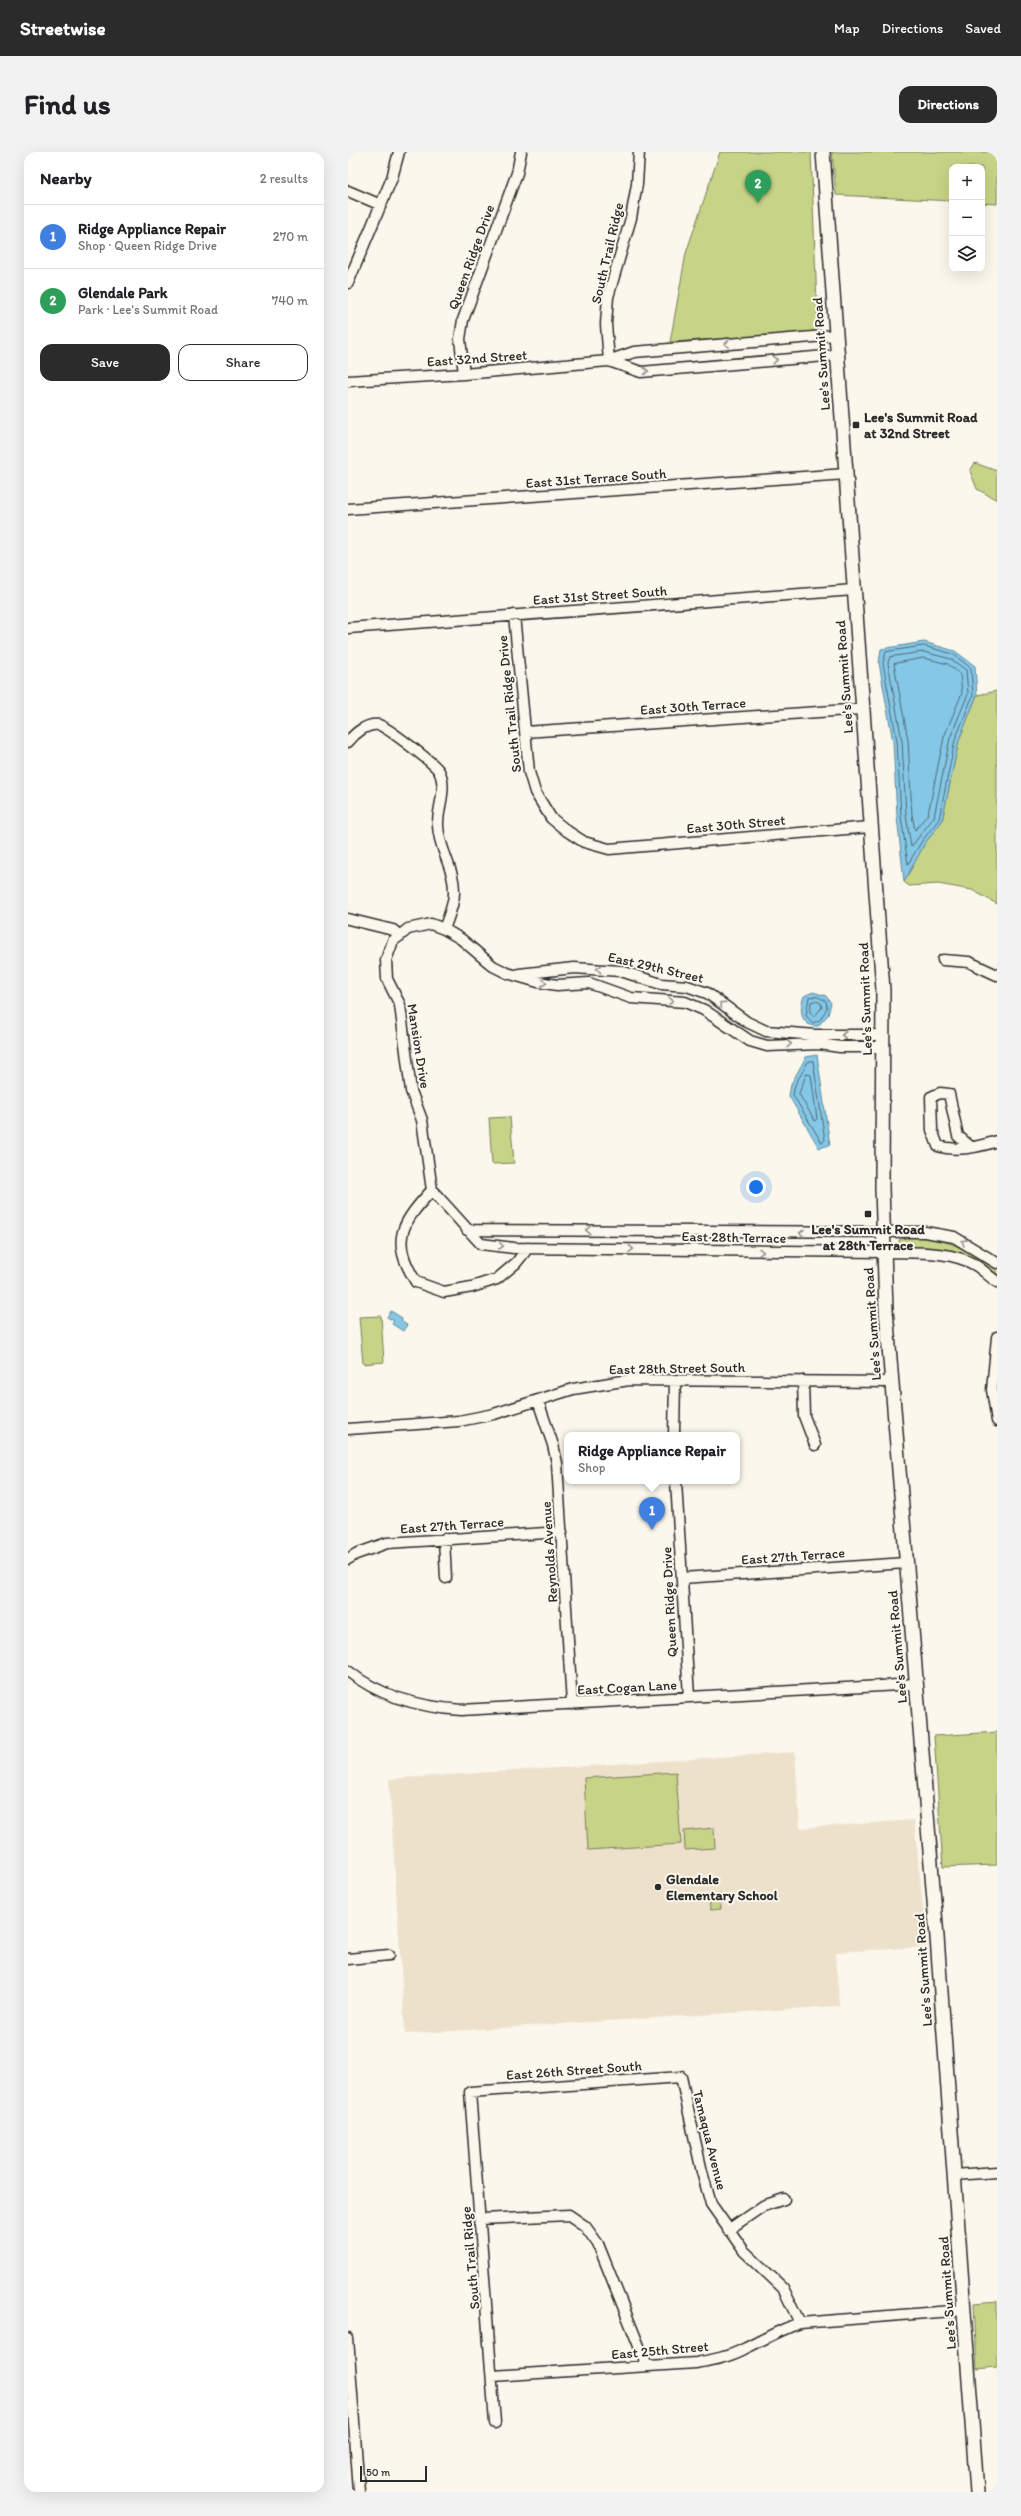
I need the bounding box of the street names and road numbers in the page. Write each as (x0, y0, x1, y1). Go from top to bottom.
street label: South Trail Ridge (588, 201, 627, 305)
street label: Queen Ridge Drive (445, 202, 498, 312)
street label: Lee's Summit Road (809, 296, 834, 411)
street label: East 32nd Street (426, 347, 528, 370)
street label: East 31st Terrace South (525, 465, 668, 492)
street label: East 31st Street South (532, 582, 668, 609)
street label: Lee's Summit Road (832, 619, 857, 734)
street label: South Trail Ridge Drive (494, 634, 525, 773)
street label: East 30th Terrace (640, 694, 747, 719)
street label: East 30th Street (686, 812, 786, 837)
street label: Lee's Summit Road (855, 942, 876, 1056)
street label: East 29th Street (606, 948, 705, 987)
street label: Mansion Drive (403, 1002, 434, 1090)
street label: East 28th Terrace (681, 1228, 787, 1247)
street label: Lee's Summit Road (860, 1266, 885, 1381)
street label: East 28th Street South (609, 1359, 746, 1378)
street label: Reynolds Avenue (537, 1500, 562, 1603)
street label: East 27th Terrace (400, 1513, 505, 1538)
street label: East 27th Terrace (741, 1544, 846, 1569)
street label: Queen Ridge Drive (658, 1546, 681, 1658)
street label: Lee's Summit Road (884, 1589, 911, 1704)
street label: East Cogan Lane (577, 1676, 678, 1699)
street label: Lee's Summit Road (911, 1912, 936, 2027)
street label: East 26th Street South (506, 2057, 643, 2084)
street label: Tamaqua Avenue (689, 2088, 730, 2192)
street label: South Trail Ridge (458, 2206, 483, 2310)
street label: Lee's Summit Road (935, 2235, 960, 2350)
street label: East 25th Street (611, 2338, 709, 2363)

